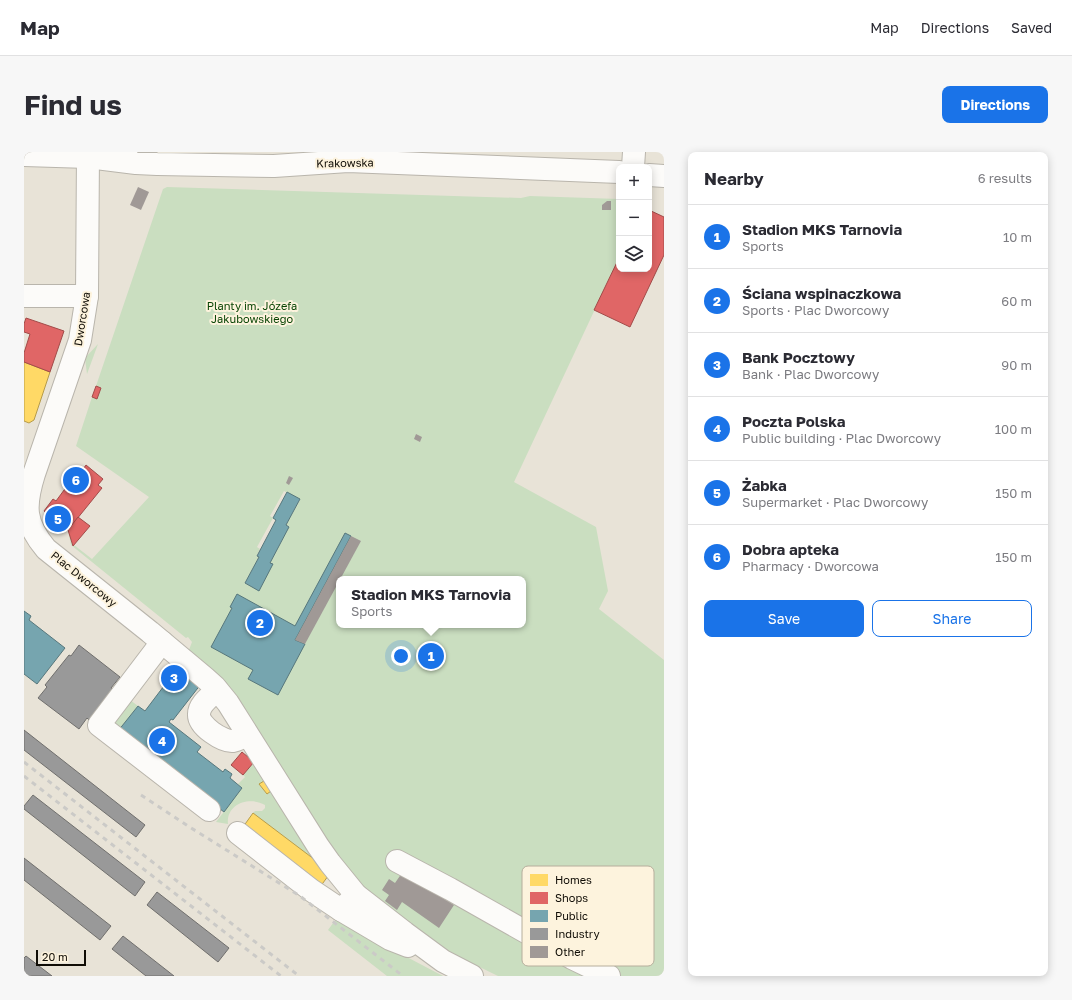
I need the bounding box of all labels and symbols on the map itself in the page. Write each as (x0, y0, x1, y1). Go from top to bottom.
street label: Krakowska (316, 155, 374, 170)
street label: Dworcowa (71, 291, 92, 347)
park label: Planty im. Józefa Jakubowskiego (207, 299, 297, 325)
pin: 6 (63, 465, 89, 495)
pin: 5 (45, 504, 71, 534)
street label: Plac Dworcowy (49, 548, 120, 609)
pin: 2 (247, 608, 273, 638)
pin: 1 (418, 641, 444, 671)
your location (391, 646, 411, 666)
pin: 3 (161, 663, 187, 693)
pin: 4 (149, 726, 175, 756)
legend (522, 866, 654, 966)
text: Homes (555, 873, 592, 886)
text: Shops (555, 891, 588, 904)
text: Public (555, 909, 588, 922)
text: Industry (555, 927, 600, 940)
text: Other (555, 945, 586, 958)
scale bar (36, 948, 86, 967)

